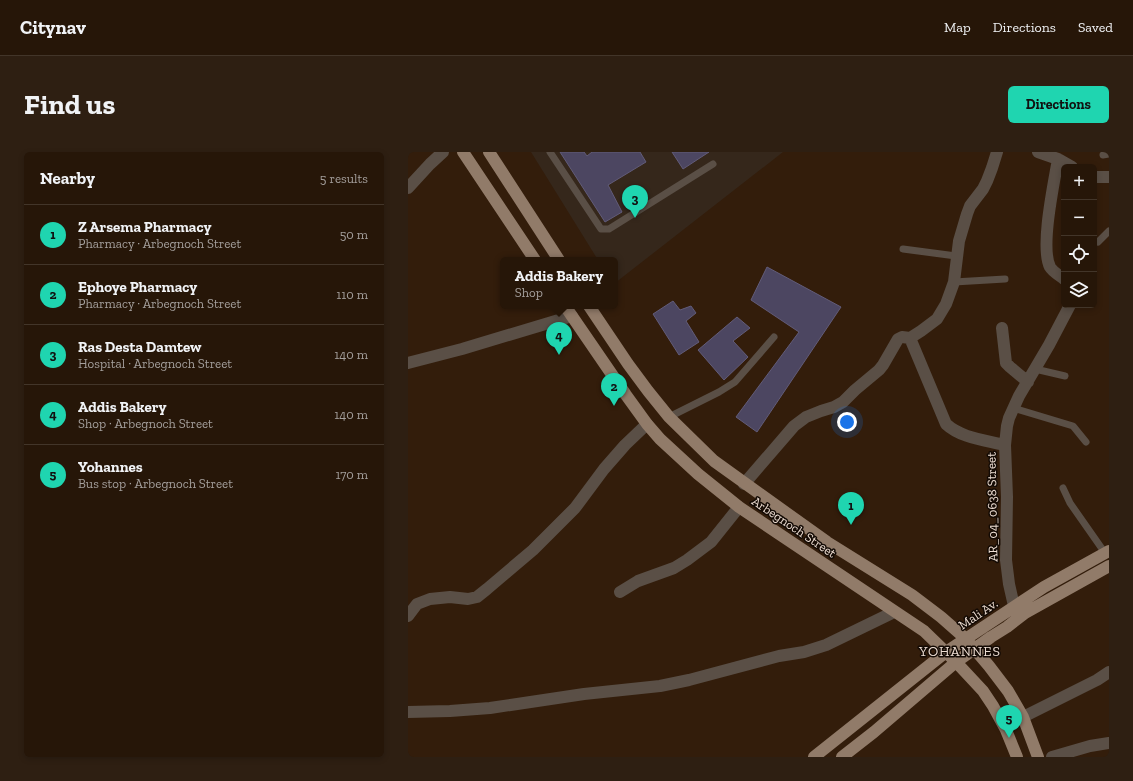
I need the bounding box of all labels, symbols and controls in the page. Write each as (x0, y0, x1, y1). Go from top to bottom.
text: Citynav (20, 16, 86, 39)
text: Map (944, 19, 971, 36)
text: Directions (993, 19, 1056, 36)
text: Saved (1078, 19, 1113, 36)
button: Directions (1008, 86, 1109, 123)
text: Find us (24, 88, 115, 121)
map controls (1061, 164, 1097, 308)
button: + (1061, 164, 1097, 200)
text: Nearby (40, 168, 95, 188)
text: 5 results (320, 171, 368, 186)
pin: 3 (622, 185, 648, 218)
button: − (1061, 200, 1097, 236)
text: Z Arsema Pharmacy (78, 218, 211, 236)
text: 1 (50, 227, 56, 242)
text: 50 m (340, 227, 368, 242)
text: Pharmacy · Arbegnoch Street (78, 236, 241, 251)
button: locate (1061, 236, 1097, 272)
popup (500, 257, 618, 309)
text: Addis Bakery (515, 267, 603, 285)
button: layers (1061, 272, 1097, 308)
text: Ephoye Pharmacy (78, 278, 197, 296)
text: Shop (515, 285, 543, 300)
text: 2 (50, 287, 56, 302)
text: 110 m (336, 287, 368, 302)
text: Pharmacy · Arbegnoch Street (78, 296, 241, 311)
pin: 4 (546, 322, 572, 355)
text: Ras Desta Damtew (78, 338, 201, 356)
text: 3 (50, 347, 56, 362)
text: 140 m (334, 347, 368, 362)
text: Hospital · Arbegnoch Street (78, 356, 232, 371)
pin: 2 (601, 373, 627, 406)
text: Addis Bakery (78, 398, 166, 416)
text: 4 (49, 407, 57, 422)
text: 140 m (334, 407, 368, 422)
your location (837, 412, 857, 432)
text: Shop · Arbegnoch Street (78, 416, 213, 431)
street label: AR_04_0638 Street (984, 452, 1000, 562)
text: Yohannes (78, 458, 143, 476)
text: 5 (50, 467, 56, 482)
text: 170 m (335, 467, 368, 482)
text: Bus stop · Arbegnoch Street (78, 476, 233, 491)
pin: 1 (838, 492, 864, 525)
street label: Arbegnoch Street (749, 493, 839, 561)
street label: Mali Av. (956, 596, 1000, 632)
district label: YOHANNES (918, 643, 1001, 660)
pin: 5 (996, 705, 1022, 738)

